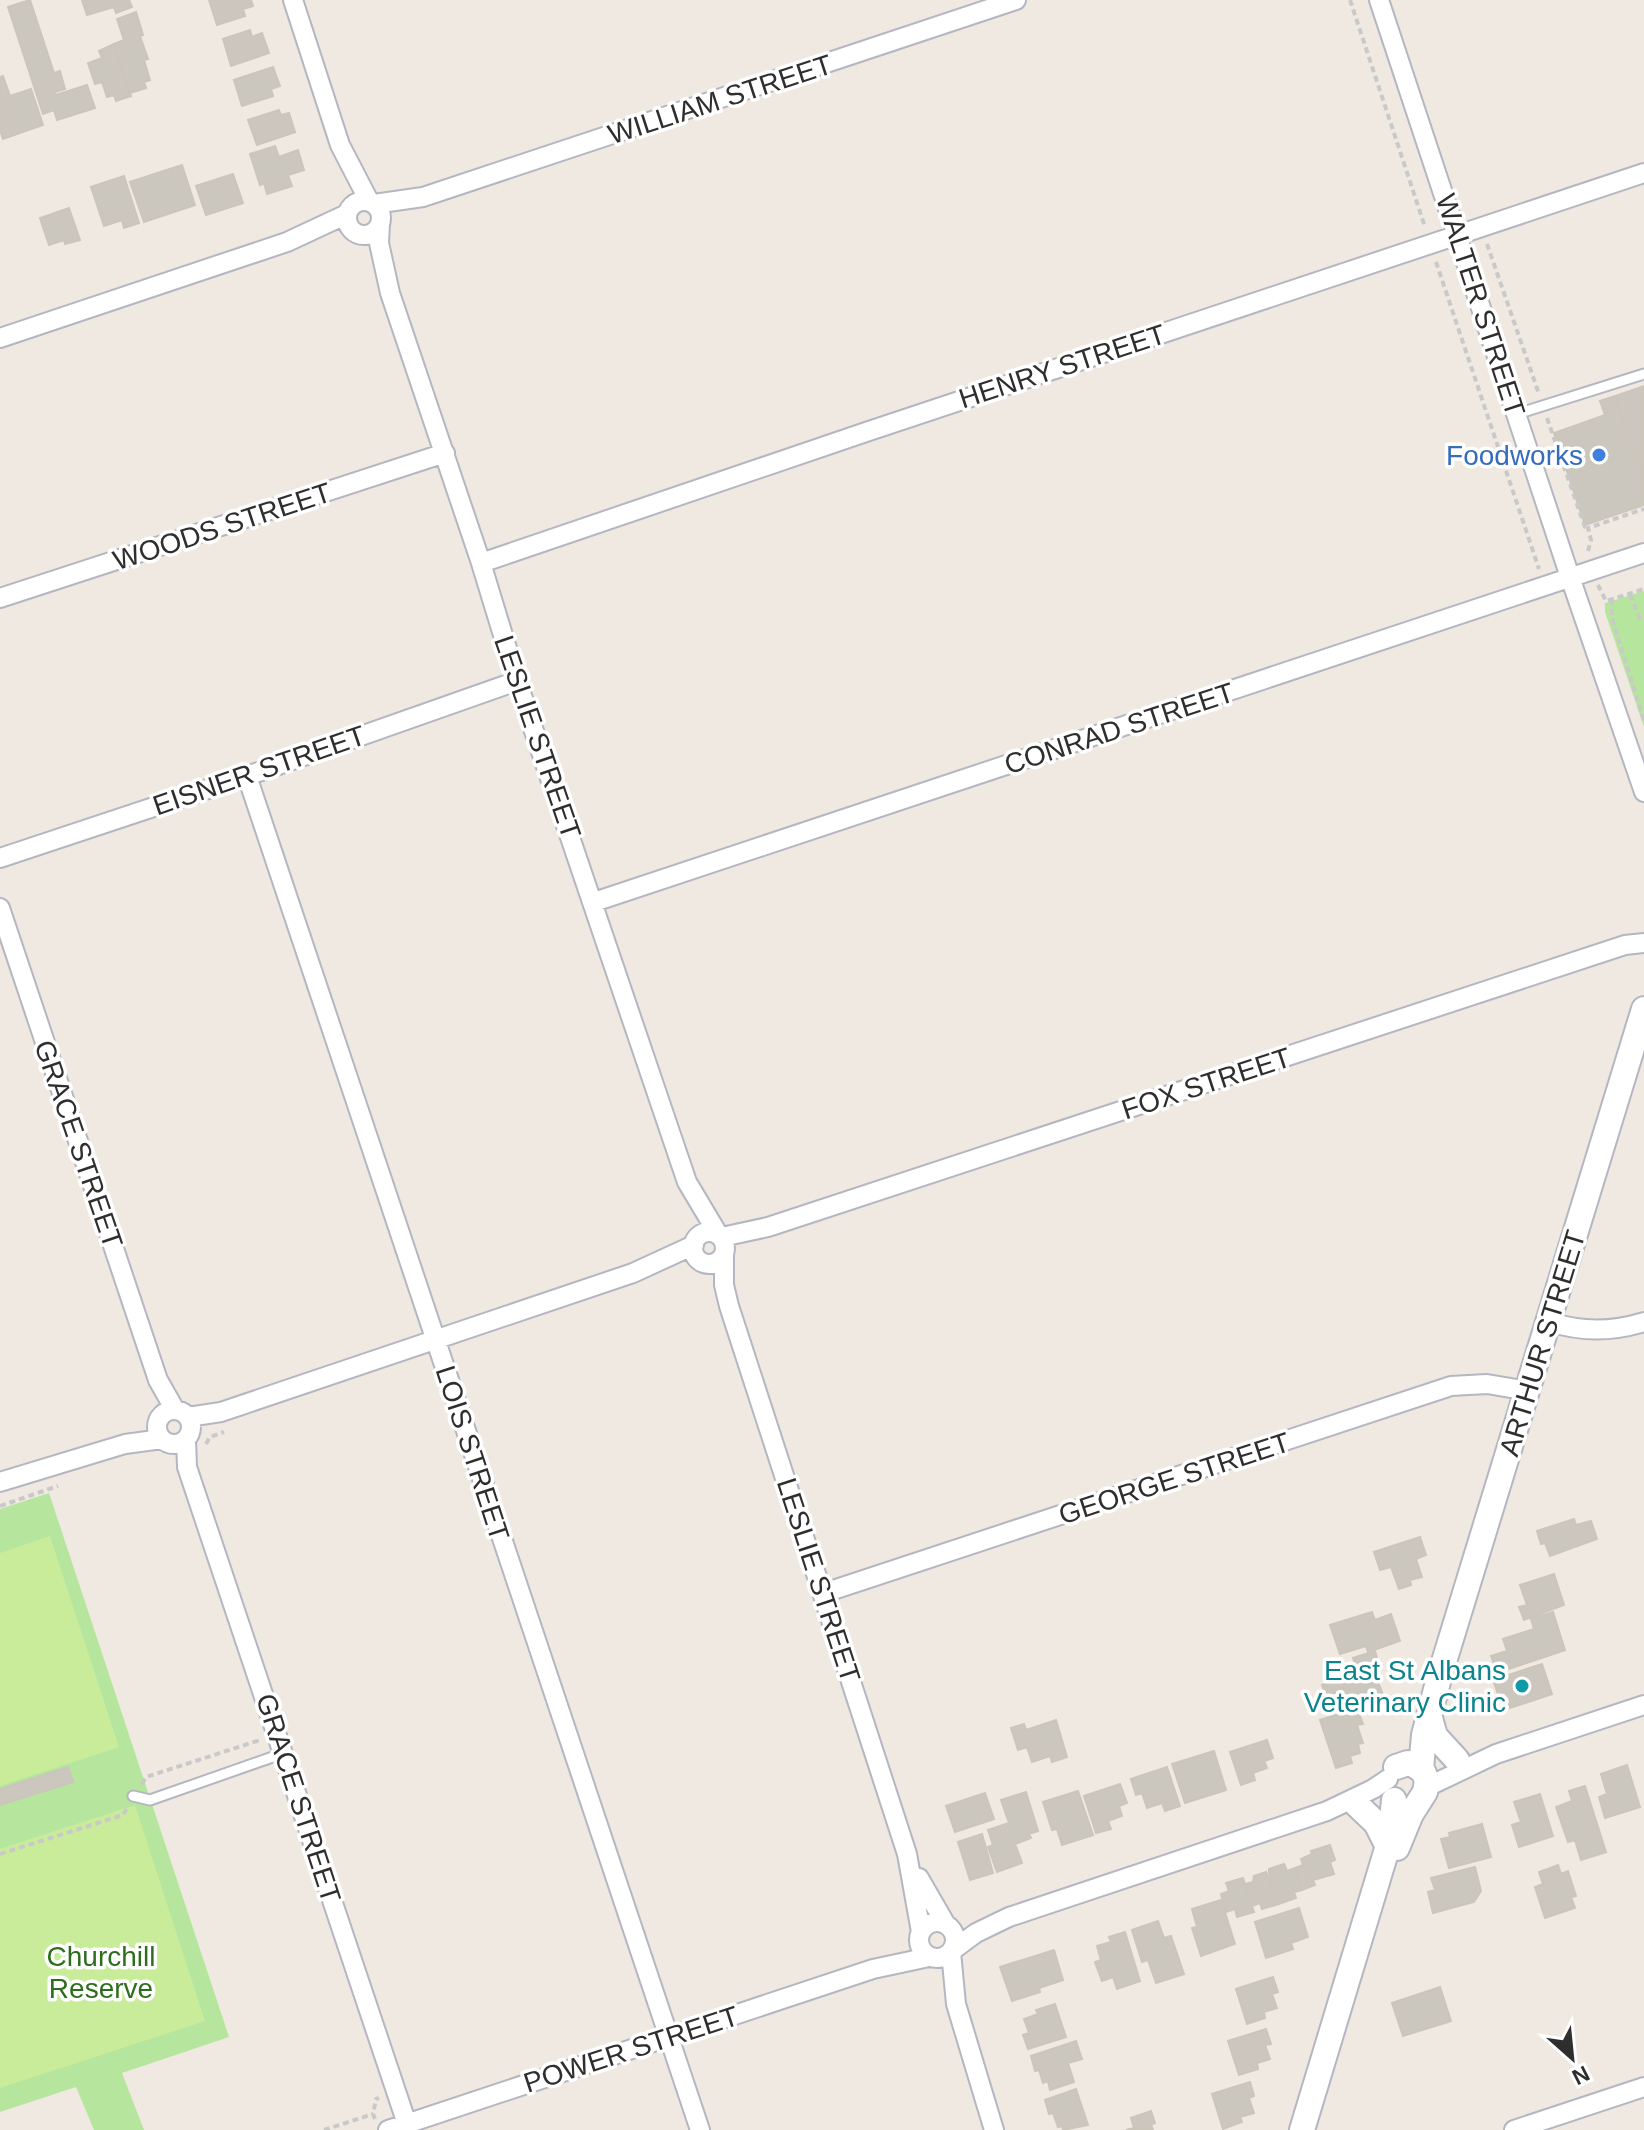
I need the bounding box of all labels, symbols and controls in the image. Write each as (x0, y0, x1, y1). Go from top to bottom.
street label: WILLIAM STREET (604, 49, 836, 150)
street label: WALTER STREET (1430, 190, 1531, 420)
street label: HENRY STREET (955, 318, 1169, 414)
place label: Foodworks (1446, 440, 1583, 471)
marker: Foodworks (1590, 446, 1608, 464)
street label: WOODS STREET (109, 477, 335, 576)
street label: LESLIE STREET (488, 631, 587, 843)
street label: CONRAD STREET (1000, 677, 1238, 780)
street label: EISNER STREET (149, 720, 369, 821)
street label: GRACE STREET (28, 1036, 129, 1252)
street label: FOX STREET (1118, 1042, 1295, 1125)
street label: ARTHUR STREET (1493, 1227, 1592, 1460)
street label: LOIS STREET (430, 1362, 515, 1545)
street label: GEORGE STREET (1055, 1426, 1294, 1530)
street label: LESLIE STREET (771, 1474, 866, 1686)
place label: East St Albans Veterinary Clinic (1304, 1655, 1506, 1718)
marker: East St Albans Veterinary Clinic (1513, 1677, 1531, 1695)
street label: GRACE STREET (250, 1690, 347, 1907)
park label: Churchill Reserve (47, 1941, 155, 2004)
street label: POWER STREET (520, 2000, 742, 2099)
north arrow (1532, 2018, 1612, 2098)
text: N (1568, 2061, 1594, 2090)

